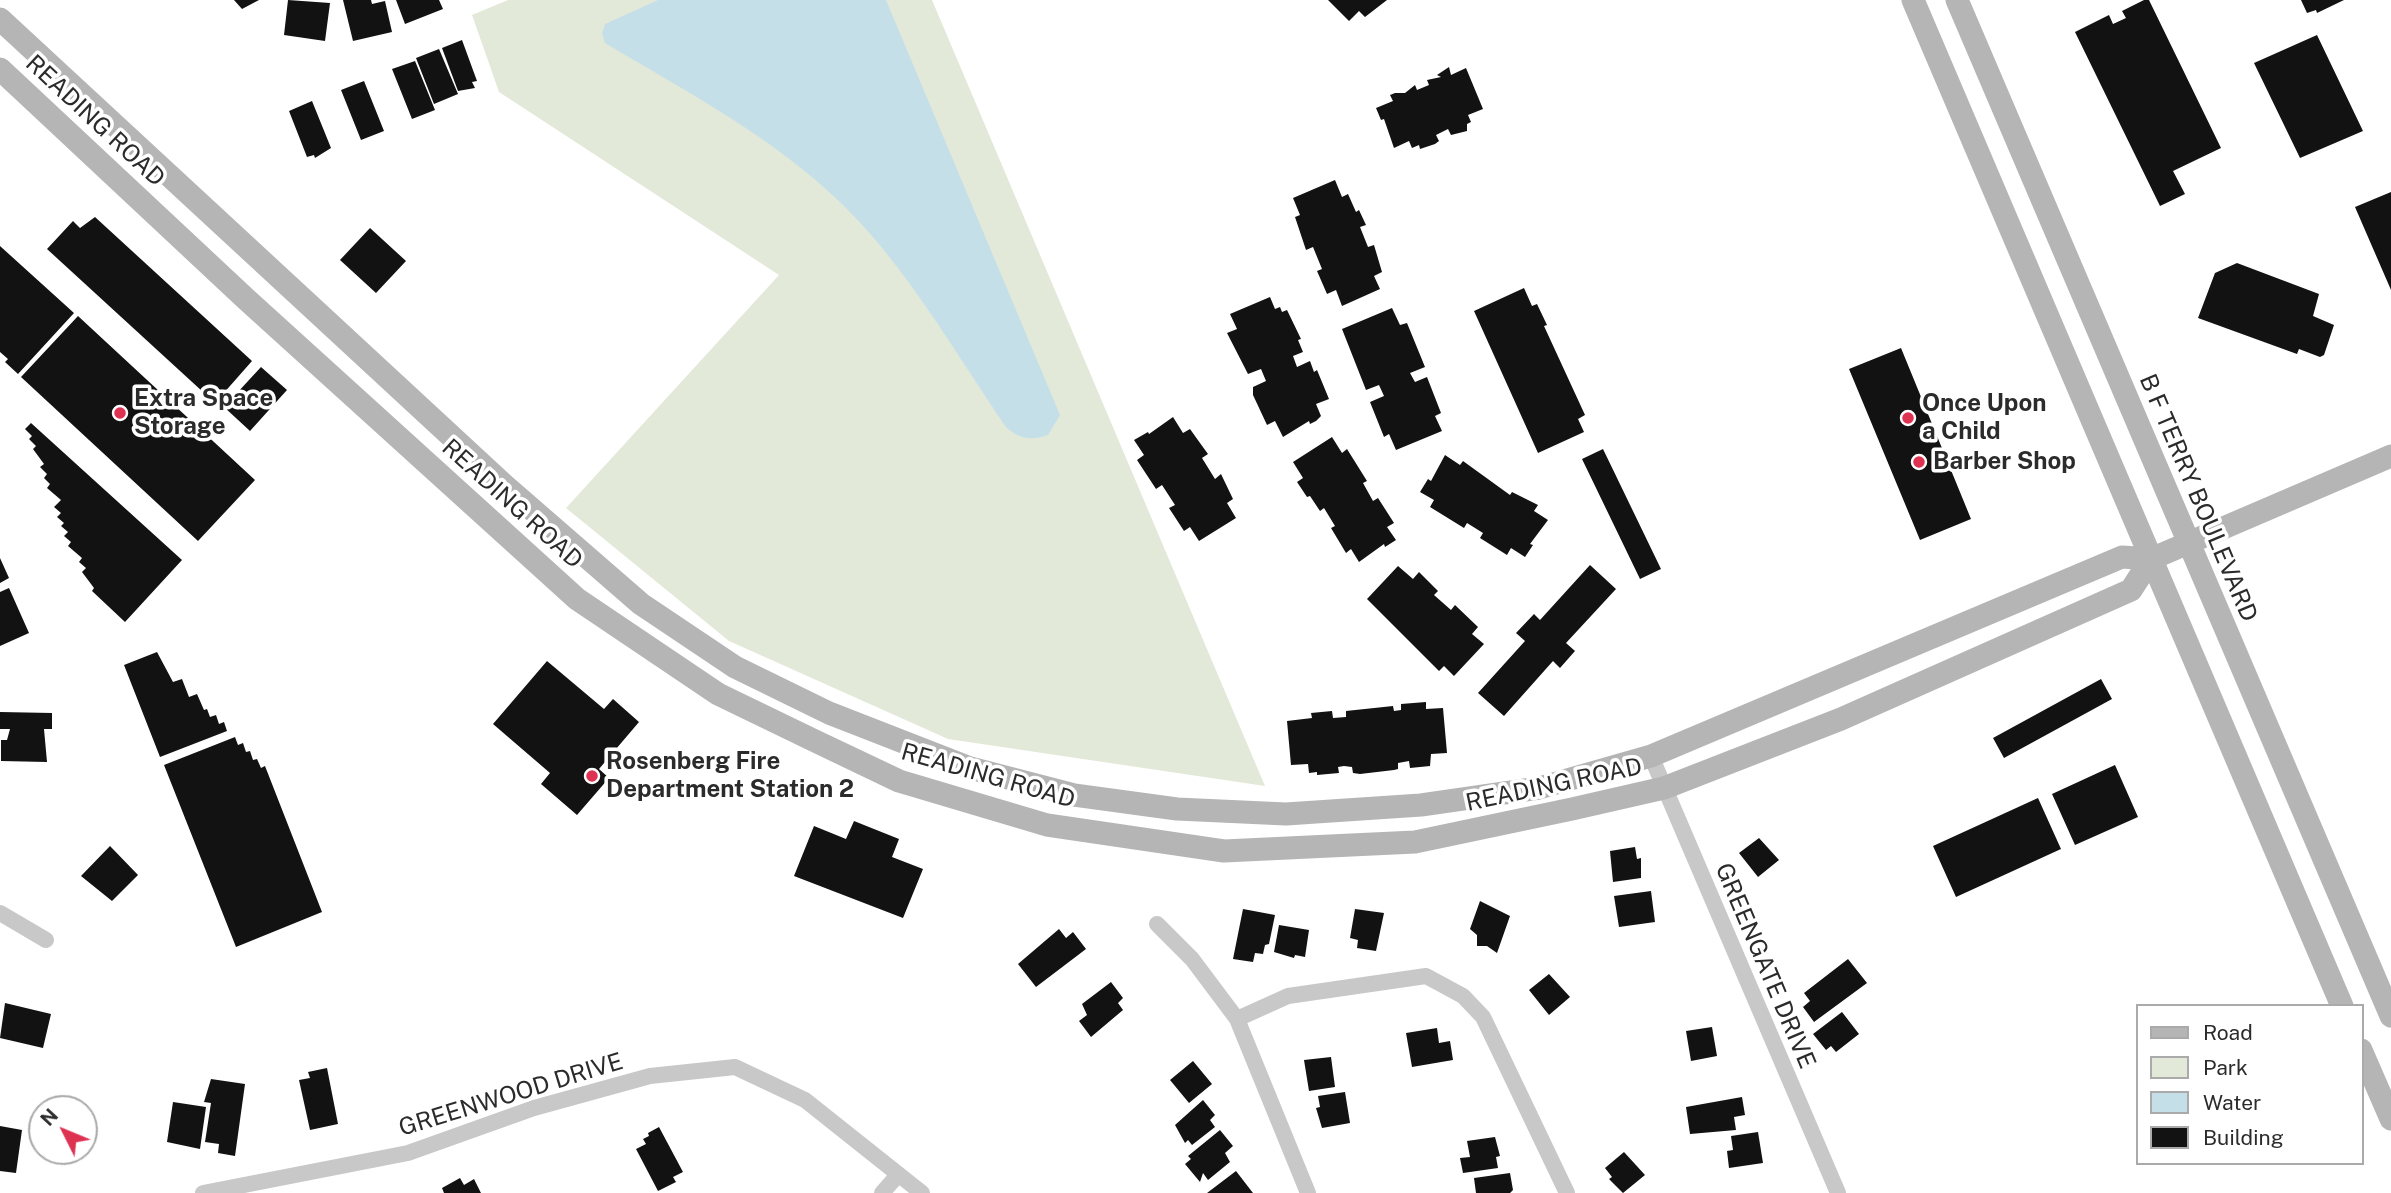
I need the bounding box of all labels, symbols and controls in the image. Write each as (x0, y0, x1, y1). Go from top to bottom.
street label: READING ROAD (20, 49, 170, 193)
street label: B F TERRY BOULEVARD (2133, 370, 2263, 626)
place label: Extra Space Storage (134, 385, 273, 441)
place label: Once Upon a Child (1922, 390, 2046, 446)
marker: Extra Space Storage (112, 405, 128, 421)
marker: Once Upon a Child (1900, 410, 1916, 426)
street label: READING ROAD (436, 433, 588, 575)
place label: Barber Shop (1933, 448, 2076, 476)
marker: Barber Shop (1911, 454, 1927, 470)
street label: READING ROAD (898, 737, 1078, 815)
place label: Rosenberg Fire Department Station 2 (606, 748, 854, 804)
street label: READING ROAD (1463, 752, 1645, 818)
marker: Rosenberg Fire Department Station 2 (584, 768, 600, 784)
street label: GREENGATE DRIVE (1709, 859, 1821, 1073)
legend (2136, 1004, 2363, 1165)
text: Road (2203, 1020, 2253, 1045)
street label: GREENWOOD DRIVE (395, 1047, 627, 1143)
text: Park (2203, 1055, 2248, 1080)
text: Water (2203, 1090, 2261, 1115)
north arrow (28, 1095, 98, 1165)
text: N (36, 1104, 62, 1130)
text: Building (2203, 1125, 2284, 1150)

